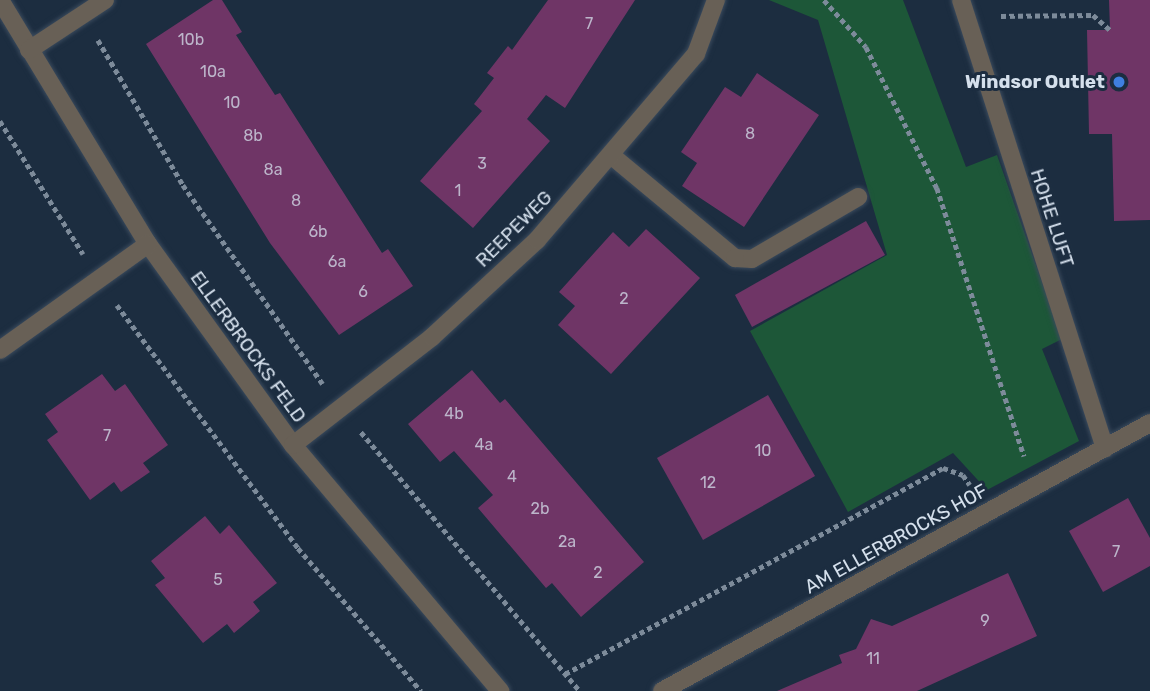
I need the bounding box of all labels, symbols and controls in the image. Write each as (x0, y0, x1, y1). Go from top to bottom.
house number: 7 (585, 14, 593, 34)
house number: 10b (178, 30, 204, 50)
house number: 10a (200, 62, 226, 82)
place label: Windsor Outlet (965, 71, 1105, 93)
marker: Windsor Outlet (1111, 74, 1127, 90)
house number: 10 (223, 93, 241, 113)
house number: 8 (745, 124, 755, 144)
house number: 8b (243, 126, 263, 146)
house number: 3 (477, 154, 487, 174)
house number: 8a (263, 160, 283, 180)
street label: HOHE LUFT (1025, 166, 1079, 270)
house number: 1 (455, 181, 461, 201)
street label: REEPEWEG (471, 186, 557, 272)
house number: 8 (291, 191, 301, 211)
house number: 6b (308, 222, 328, 242)
house number: 6a (328, 252, 346, 272)
street label: ELLERBROCKS FELD (185, 267, 311, 427)
house number: 6 (358, 282, 368, 302)
house number: 2 (619, 289, 629, 309)
house number: 4b (444, 404, 464, 424)
house number: 7 (103, 426, 111, 446)
house number: 4a (475, 435, 493, 455)
house number: 10 (754, 441, 772, 461)
house number: 4 (507, 467, 517, 487)
house number: 12 (700, 473, 716, 493)
street label: AM ELLERBROCKS HOF (801, 479, 991, 599)
house number: 2b (531, 499, 549, 519)
house number: 2a (558, 532, 576, 552)
house number: 7 (1112, 542, 1120, 562)
house number: 2 (593, 563, 603, 583)
house number: 5 (213, 570, 223, 590)
house number: 9 (980, 611, 990, 631)
house number: 11 (866, 649, 880, 669)

